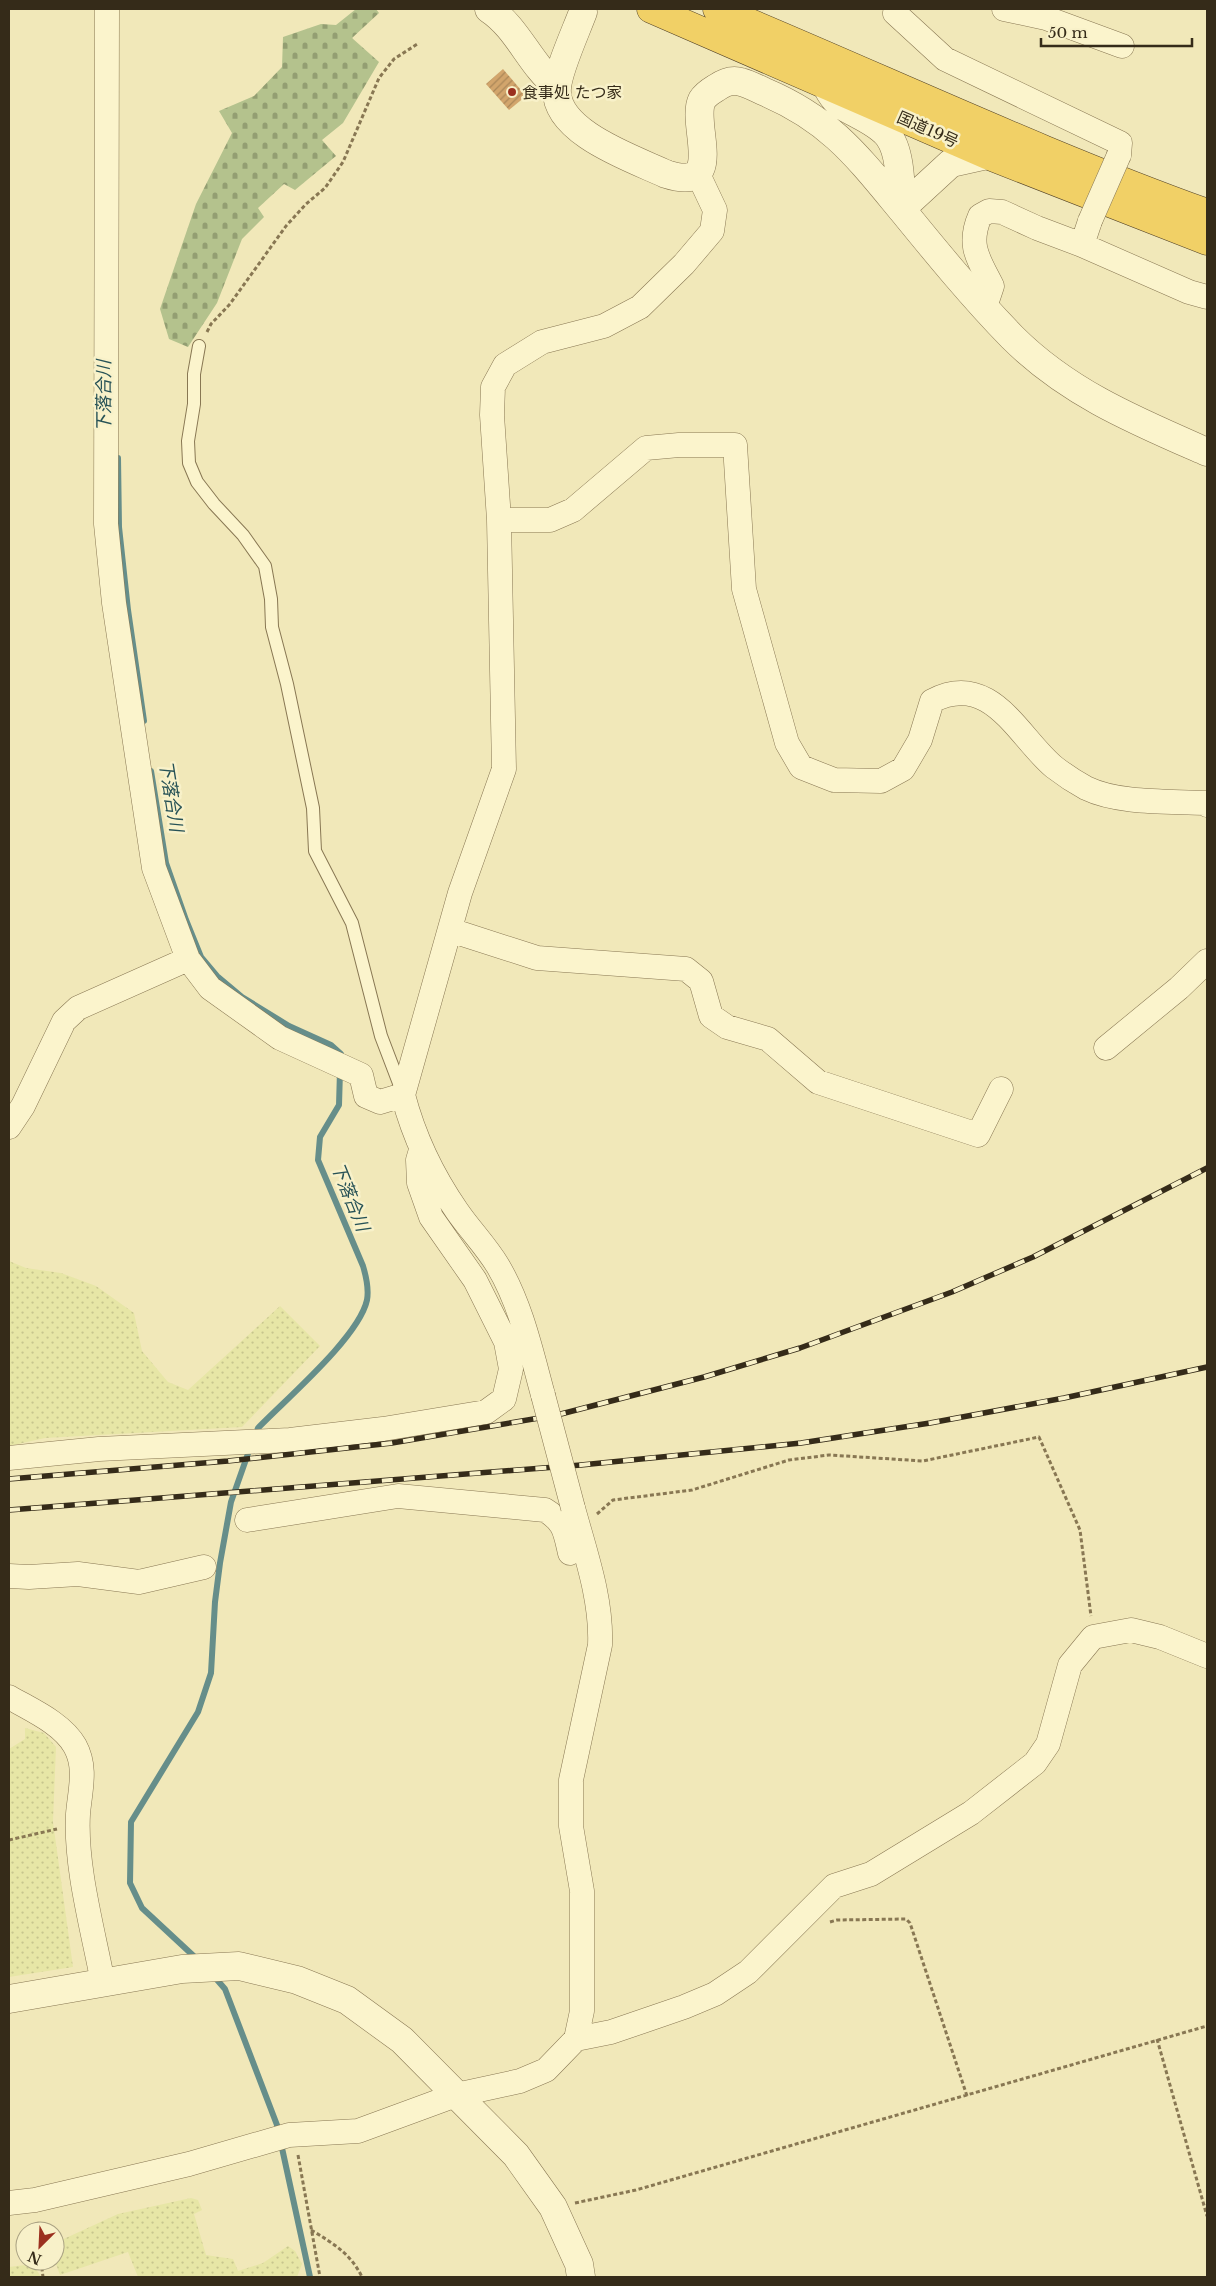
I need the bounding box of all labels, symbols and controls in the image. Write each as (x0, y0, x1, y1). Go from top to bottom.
scale bar (1041, 15, 1192, 47)
text: 50 m (1048, 23, 1088, 42)
place label: 食事処 たつ家 (522, 82, 623, 102)
marker: 食事処 たつ家 (506, 86, 518, 98)
street label: 国道19号 (894, 107, 962, 151)
water label: 下落合川 (93, 358, 115, 432)
water label: 下落合川 (155, 759, 188, 835)
water label: 下落合川 (326, 1160, 374, 1236)
north arrow (15, 2221, 65, 2271)
text: N (25, 2247, 44, 2269)

